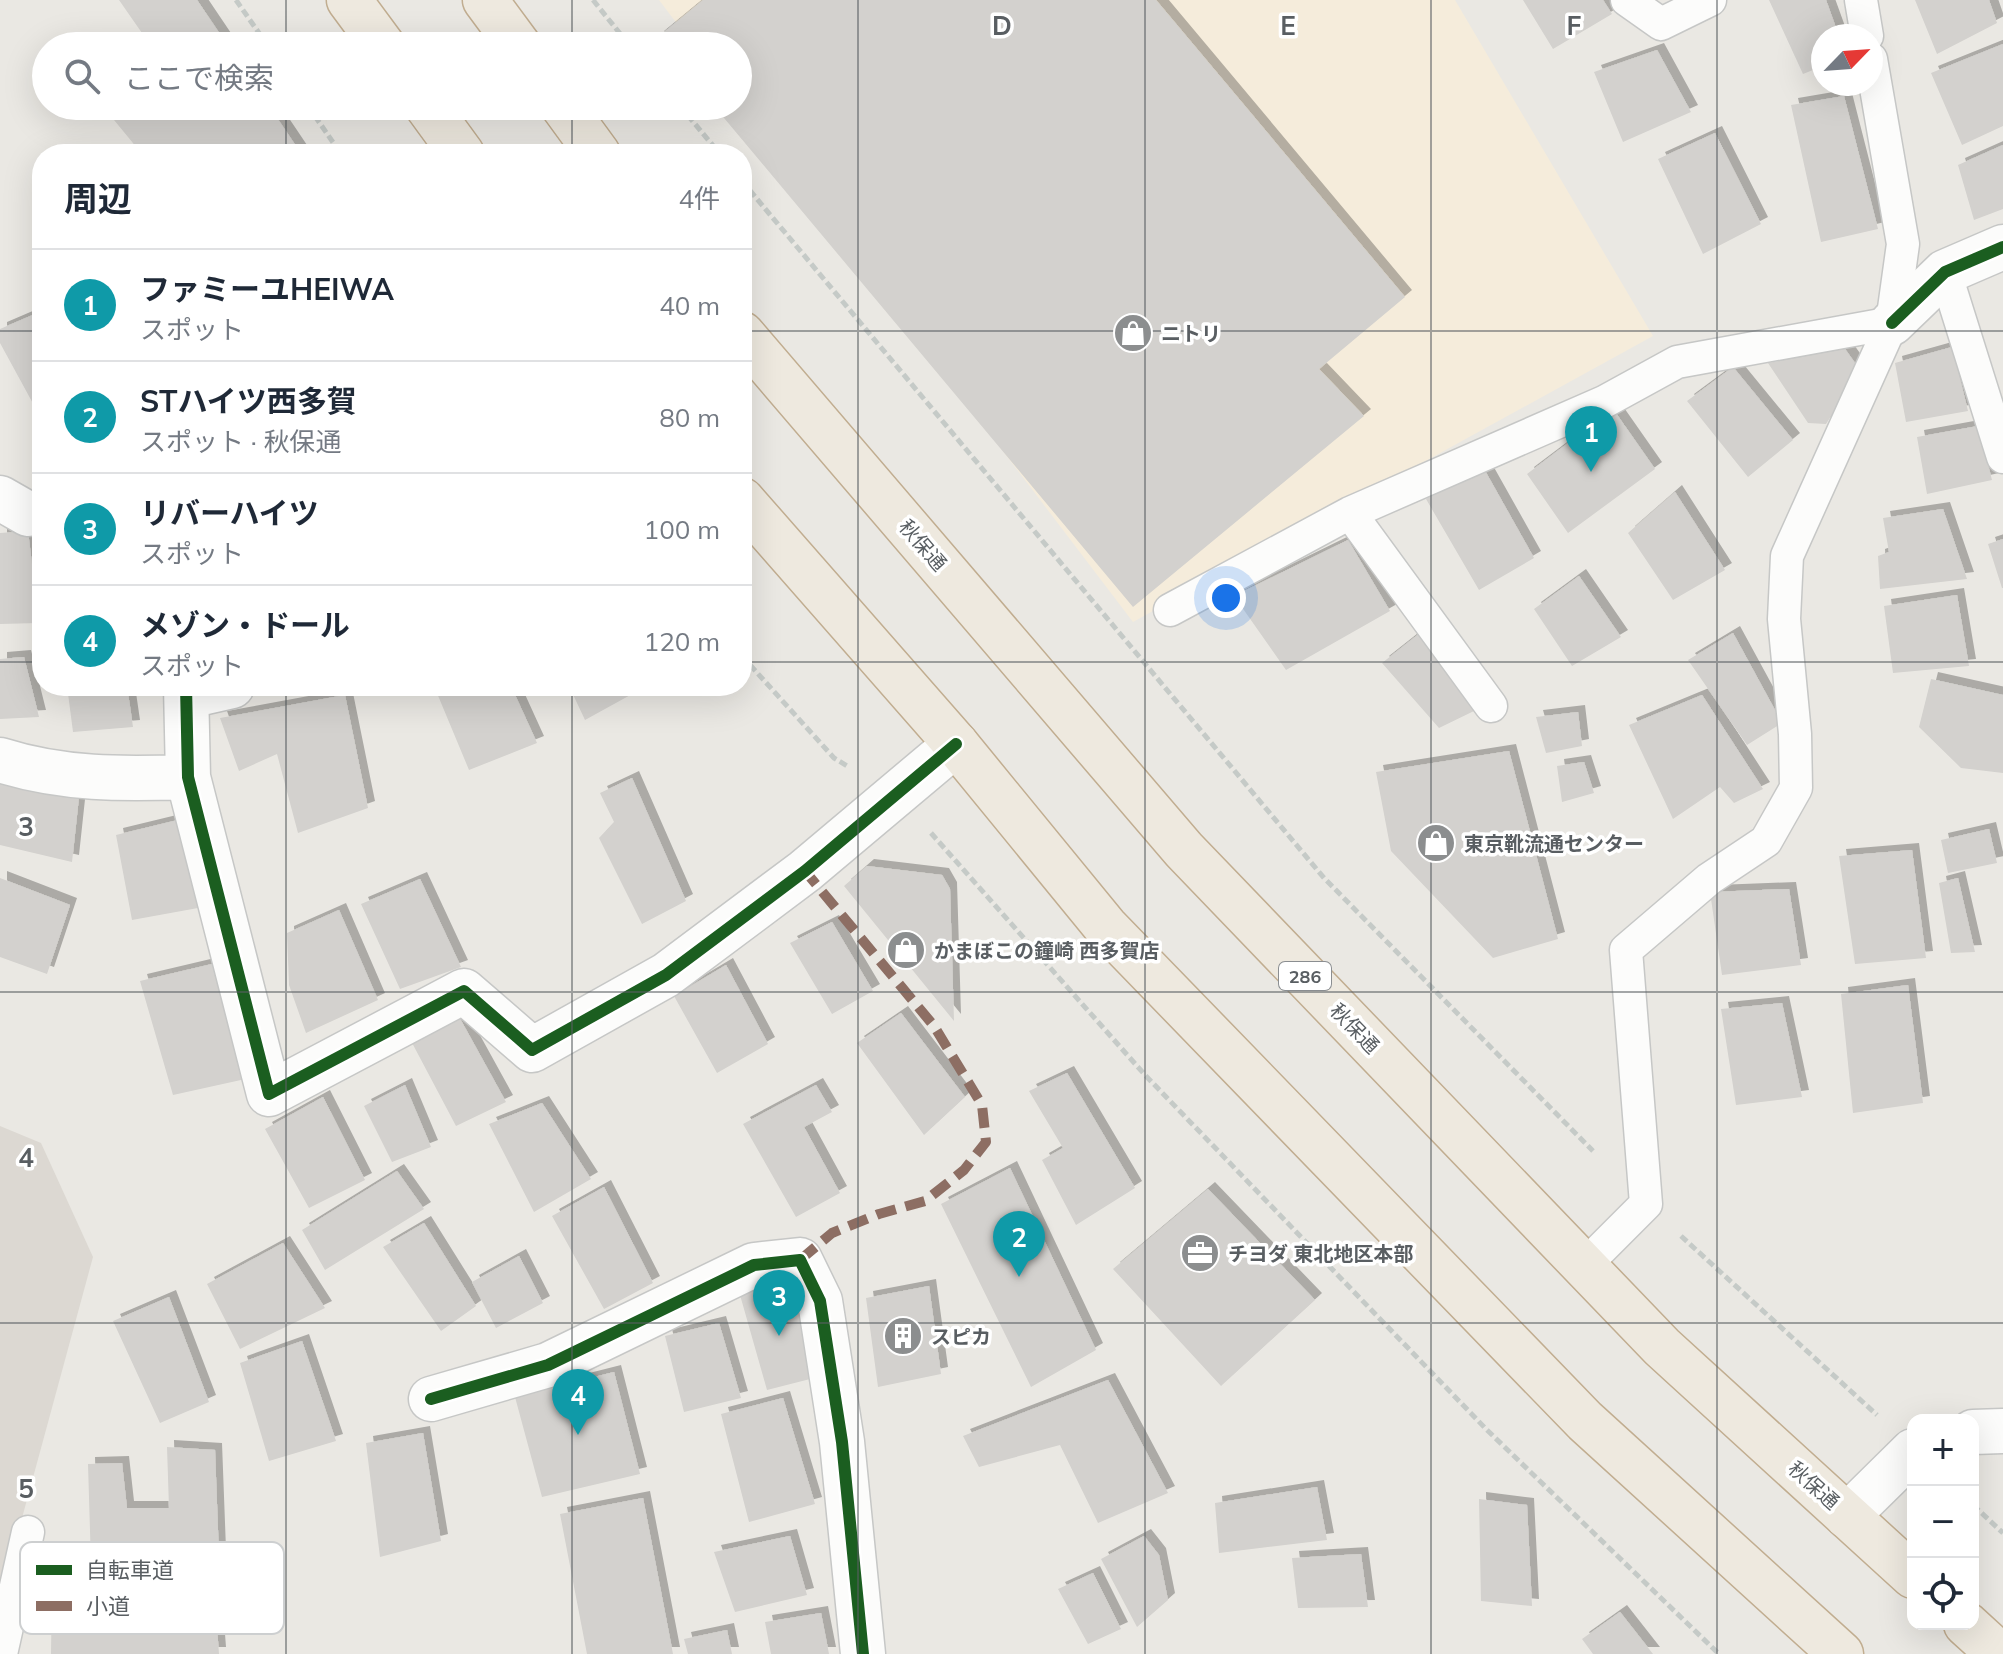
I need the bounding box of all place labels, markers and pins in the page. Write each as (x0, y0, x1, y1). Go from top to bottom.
shop icon: ニトリ (1112, 312, 1154, 354)
place label: ニトリ (1161, 321, 1221, 346)
pin: 1 (1565, 406, 1617, 472)
shop icon: 東京靴流通センター (1415, 822, 1457, 864)
place label: 東京靴流通センター (1464, 831, 1644, 856)
shop icon: かまぼこの鐘崎 西多賀店 (885, 929, 927, 971)
place label: かまぼこの鐘崎 西多賀店 (934, 938, 1159, 963)
pin: 2 (993, 1211, 1045, 1277)
office icon: チヨダ 東北地区本部 (1179, 1232, 1221, 1274)
place label: チヨダ 東北地区本部 (1228, 1241, 1413, 1266)
pin: 3 (753, 1270, 805, 1336)
building icon: スピカ (882, 1315, 924, 1357)
place label: スピカ (931, 1324, 991, 1349)
pin: 4 (552, 1369, 604, 1435)

